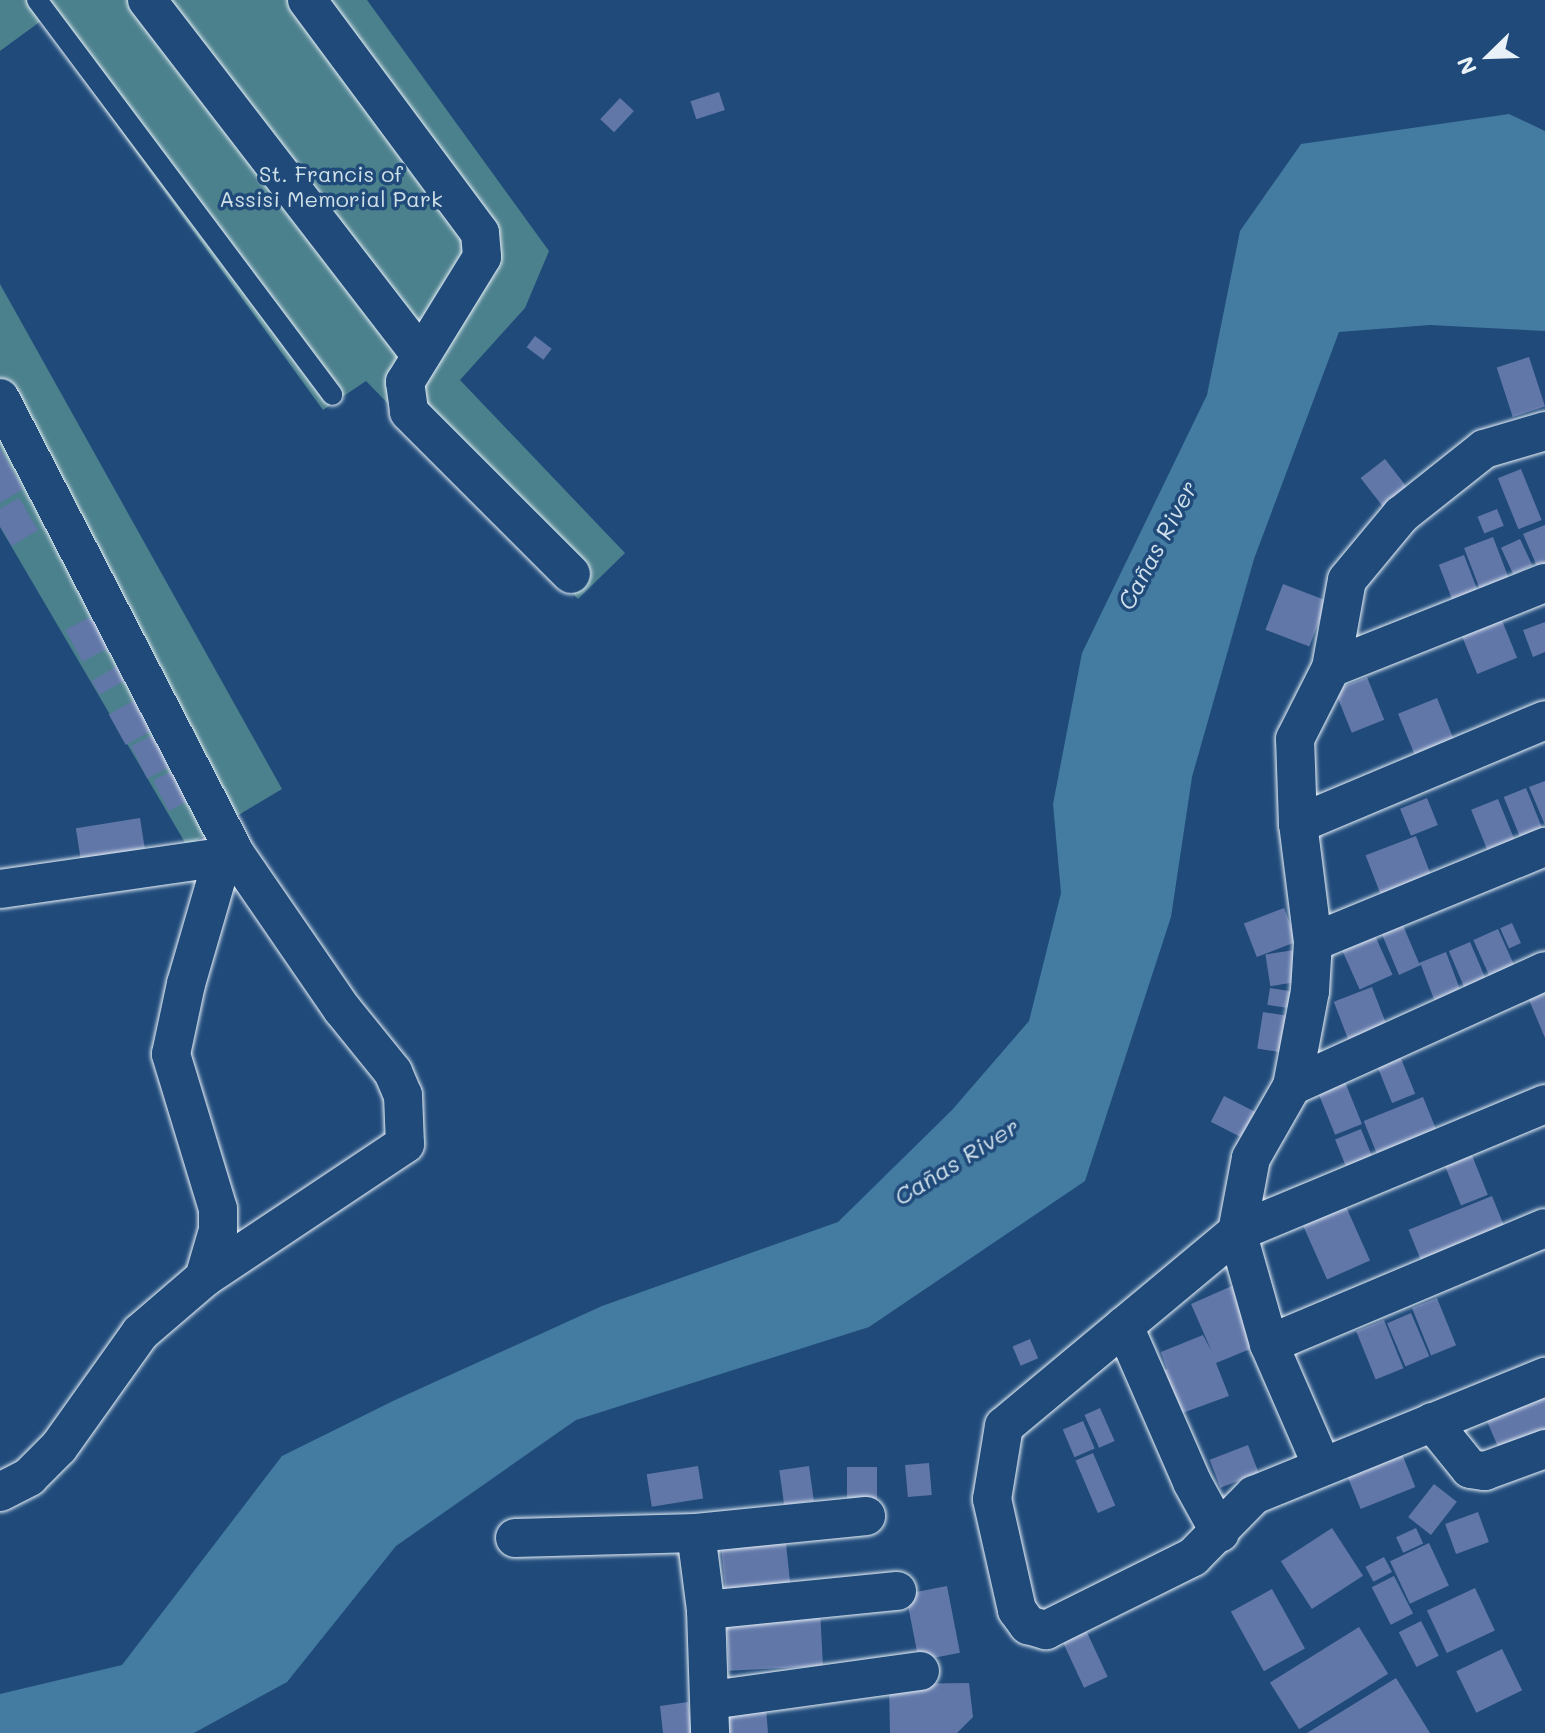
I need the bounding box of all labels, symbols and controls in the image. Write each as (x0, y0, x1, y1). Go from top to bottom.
north arrow (1449, 16, 1529, 96)
text: N (1450, 52, 1483, 79)
park label: St. Francis of Assisi Memorial Park (219, 160, 443, 212)
water label: Cañas River (1111, 476, 1203, 614)
water label: Cañas River (888, 1111, 1024, 1211)

